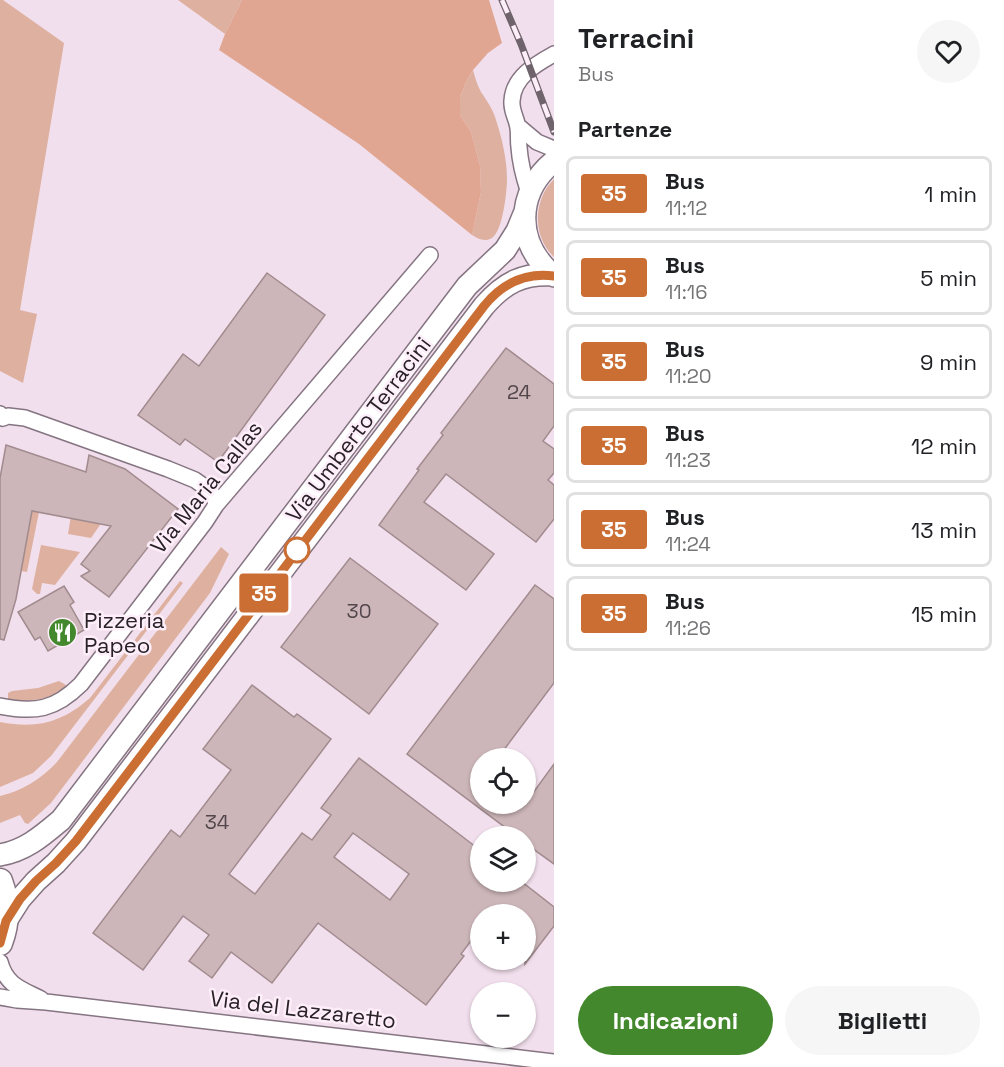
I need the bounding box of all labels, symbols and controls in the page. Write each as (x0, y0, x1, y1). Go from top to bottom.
text: Terracini (578, 20, 694, 56)
button: heart (917, 20, 980, 83)
text: Bus (578, 61, 614, 87)
text: Partenze (578, 115, 672, 143)
text: Bus (665, 167, 705, 195)
text: 35 (601, 180, 627, 207)
text: 1 min (924, 180, 977, 208)
text: 11:12 (665, 195, 707, 221)
text: Bus (665, 251, 705, 279)
text: 35 (601, 264, 627, 291)
text: 5 min (920, 264, 977, 292)
text: 11:16 (665, 279, 707, 305)
street label: Via Umberto Terracini (279, 331, 437, 527)
text: Bus (665, 335, 705, 363)
text: 35 (601, 348, 627, 375)
text: 9 min (920, 348, 977, 376)
text: 11:20 (665, 363, 712, 389)
house number: 24 (507, 379, 531, 405)
street label: Via Maria Callas (144, 415, 268, 559)
text: Bus (665, 419, 705, 447)
text: 35 (601, 432, 627, 459)
text: 12 min (911, 432, 977, 460)
text: 11:23 (665, 447, 711, 473)
text: Bus (665, 503, 705, 531)
text: 35 (601, 516, 627, 543)
text: 13 min (911, 516, 977, 544)
text: 11:24 (665, 531, 711, 557)
unlabelled marker (284, 537, 310, 563)
line badge: 35 (237, 574, 291, 612)
text: 35 (251, 580, 277, 607)
text: Bus (665, 587, 705, 615)
house number: 30 (347, 598, 371, 624)
text: 35 (601, 600, 627, 627)
text: 15 min (911, 600, 977, 628)
place label: Pizzeria Papeo (84, 606, 165, 659)
text: 11:26 (665, 615, 711, 641)
restaurant icon: Pizzeria Papeo (47, 617, 79, 649)
map controls (470, 748, 536, 1048)
button: locate (470, 748, 536, 814)
house number: 34 (205, 809, 229, 835)
button: layers (470, 826, 536, 892)
button: + (470, 904, 536, 970)
button: − (470, 982, 536, 1048)
street label: Via del Lazzaretto (208, 984, 398, 1034)
button: Indicazioni (578, 986, 773, 1055)
button: Biglietti (785, 986, 980, 1055)

